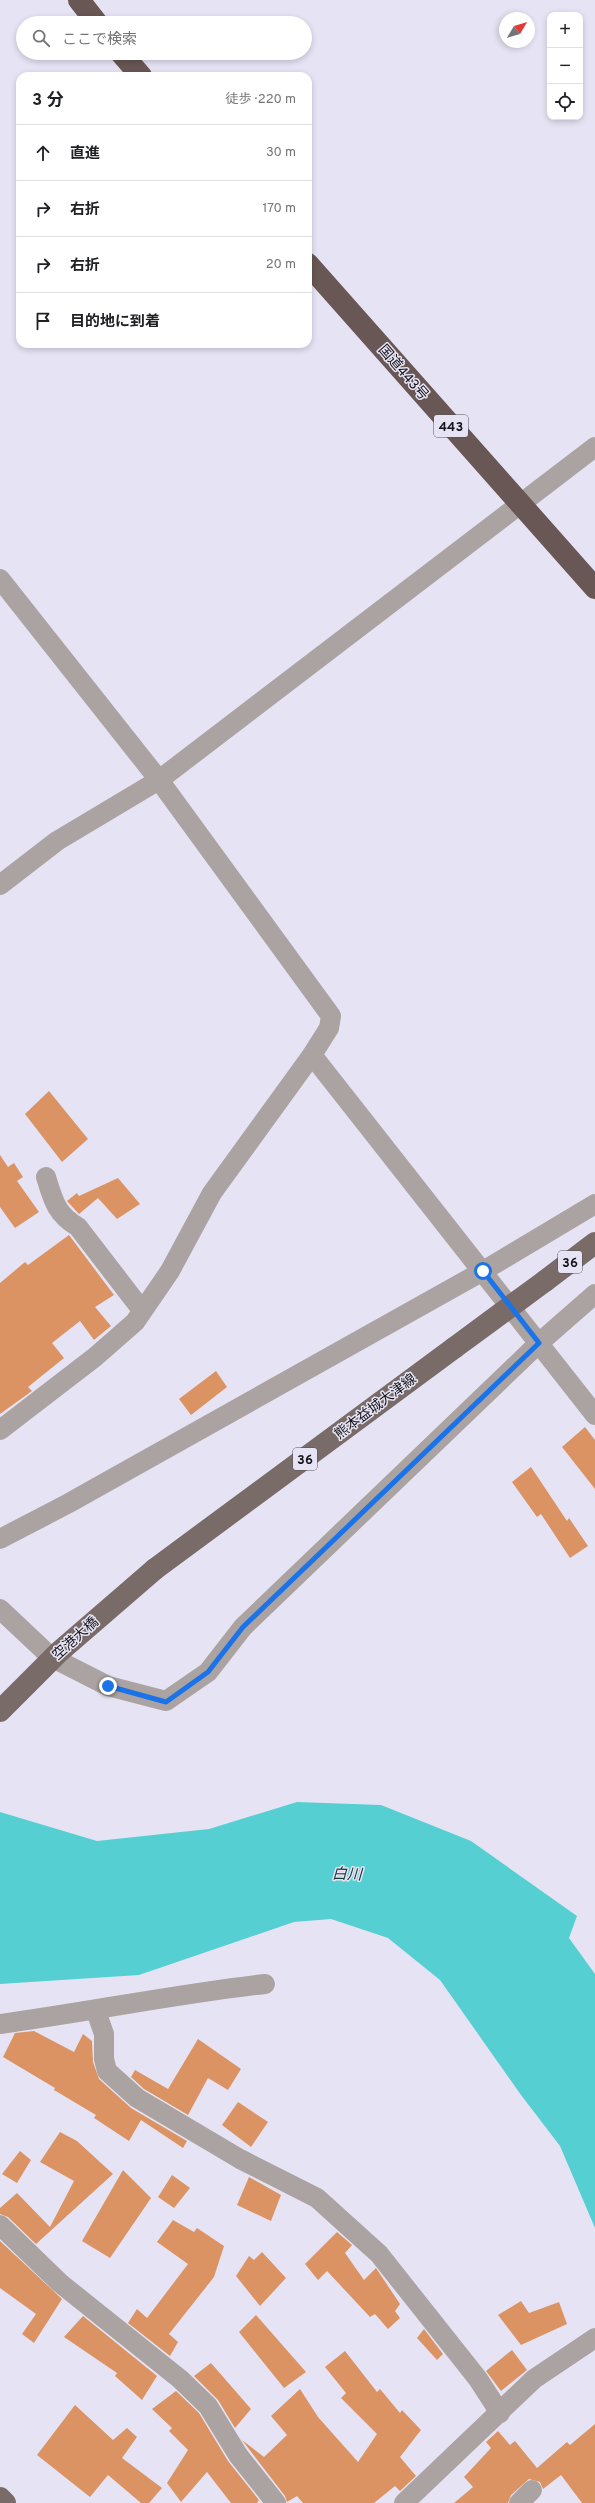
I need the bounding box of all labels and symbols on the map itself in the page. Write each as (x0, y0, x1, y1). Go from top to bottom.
north arrow (499, 12, 535, 48)
street label: 国道443号 (374, 342, 432, 404)
road number: 443 (434, 415, 468, 437)
road number: 36 (558, 1251, 582, 1273)
route start (474, 1262, 492, 1280)
street label: 熊本益城大津線 (331, 1370, 420, 1443)
road number: 36 (293, 1448, 317, 1470)
street label: 空港大橋 (50, 1614, 102, 1664)
route end (99, 1677, 117, 1695)
water label: 白川 (332, 1865, 364, 1886)

